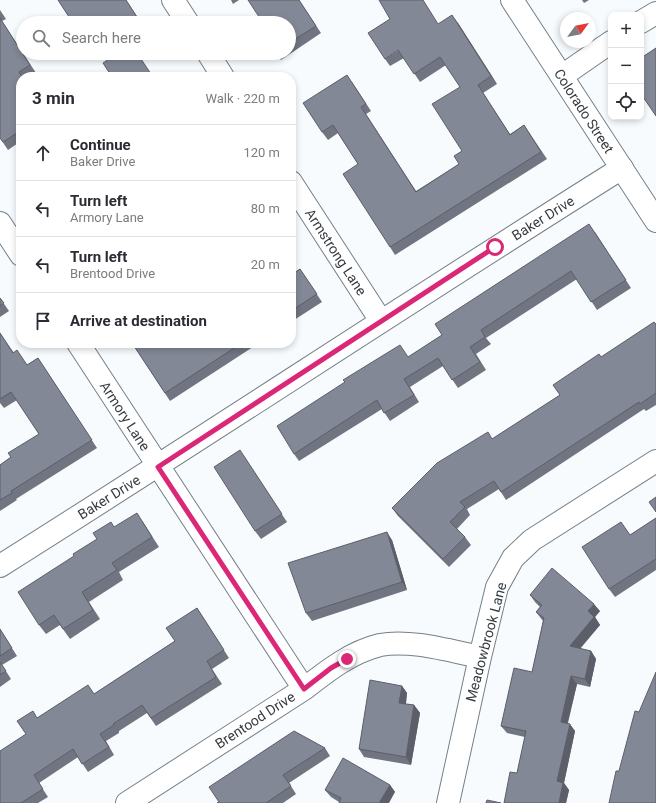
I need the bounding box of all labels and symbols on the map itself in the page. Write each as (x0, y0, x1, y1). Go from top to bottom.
north arrow (560, 12, 596, 48)
street label: Colorado Street (551, 66, 617, 156)
street label: Baker Drive (509, 193, 577, 243)
street label: Armstrong Lane (302, 206, 370, 298)
route start (486, 238, 504, 256)
street label: Armory Lane (97, 378, 153, 454)
street label: Baker Drive (75, 472, 143, 522)
street label: Meadowbrook Lane (462, 581, 510, 703)
route end (338, 650, 356, 668)
street label: Brentood Drive (212, 688, 298, 752)

